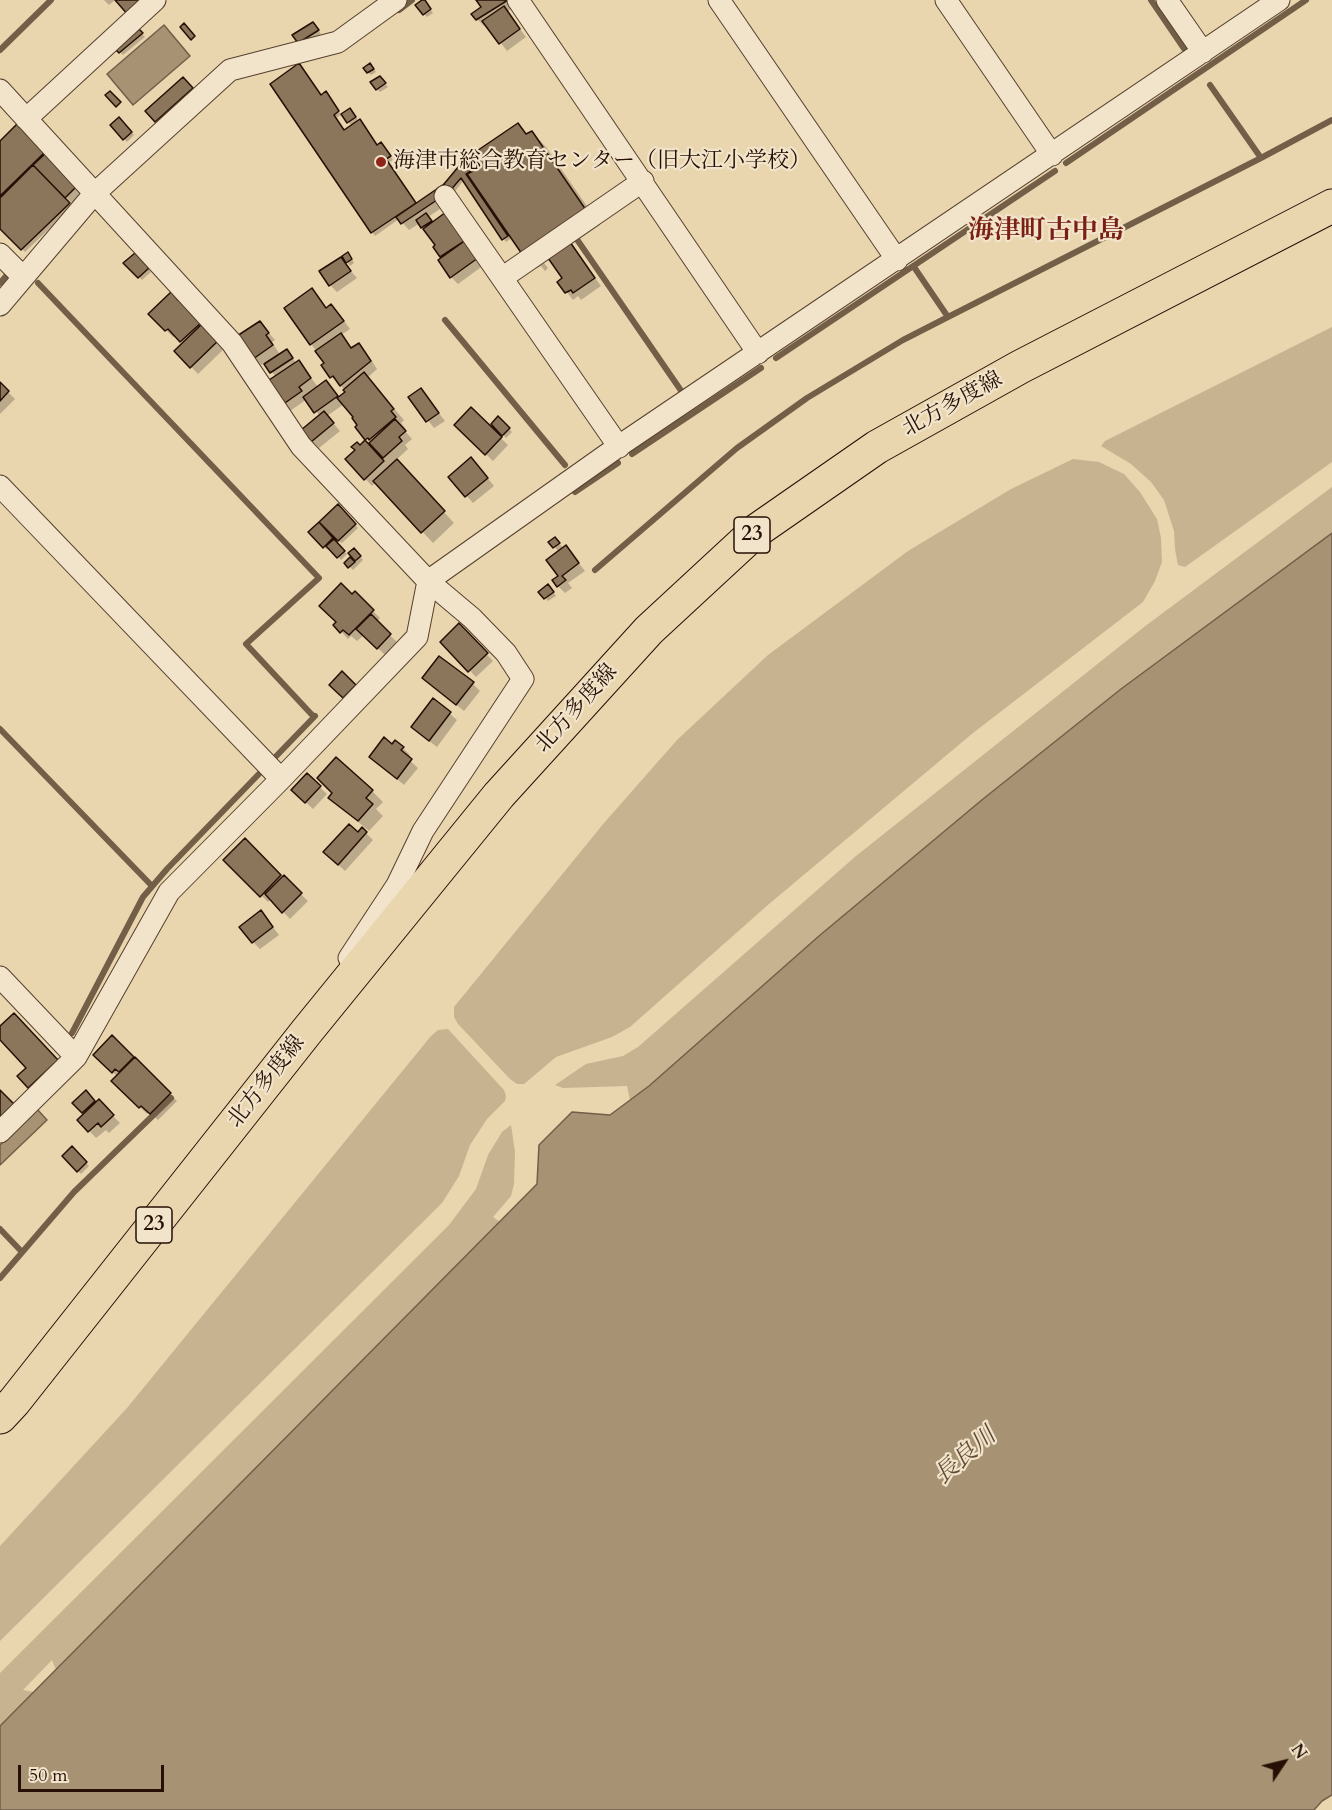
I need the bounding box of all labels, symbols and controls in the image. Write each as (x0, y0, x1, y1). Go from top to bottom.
place label: 海津市総合教育センター（旧大江小学校） (393, 149, 811, 175)
marker: 海津市総合教育センター（旧大江小学校） (374, 155, 388, 169)
district label: 海津町古中島 (968, 216, 1124, 248)
street label: 北方多度線 (898, 367, 1008, 443)
road number: 23 (734, 517, 770, 553)
street label: 北方多度線 (530, 659, 624, 759)
street label: 北方多度線 (223, 1031, 311, 1133)
road number: 23 (136, 1207, 172, 1243)
water label: 長良川 (929, 1423, 1003, 1491)
north arrow (1254, 1732, 1314, 1792)
text: N (1286, 1740, 1312, 1764)
scale bar (21, 1753, 166, 1791)
text: 50 m (29, 1763, 68, 1788)

